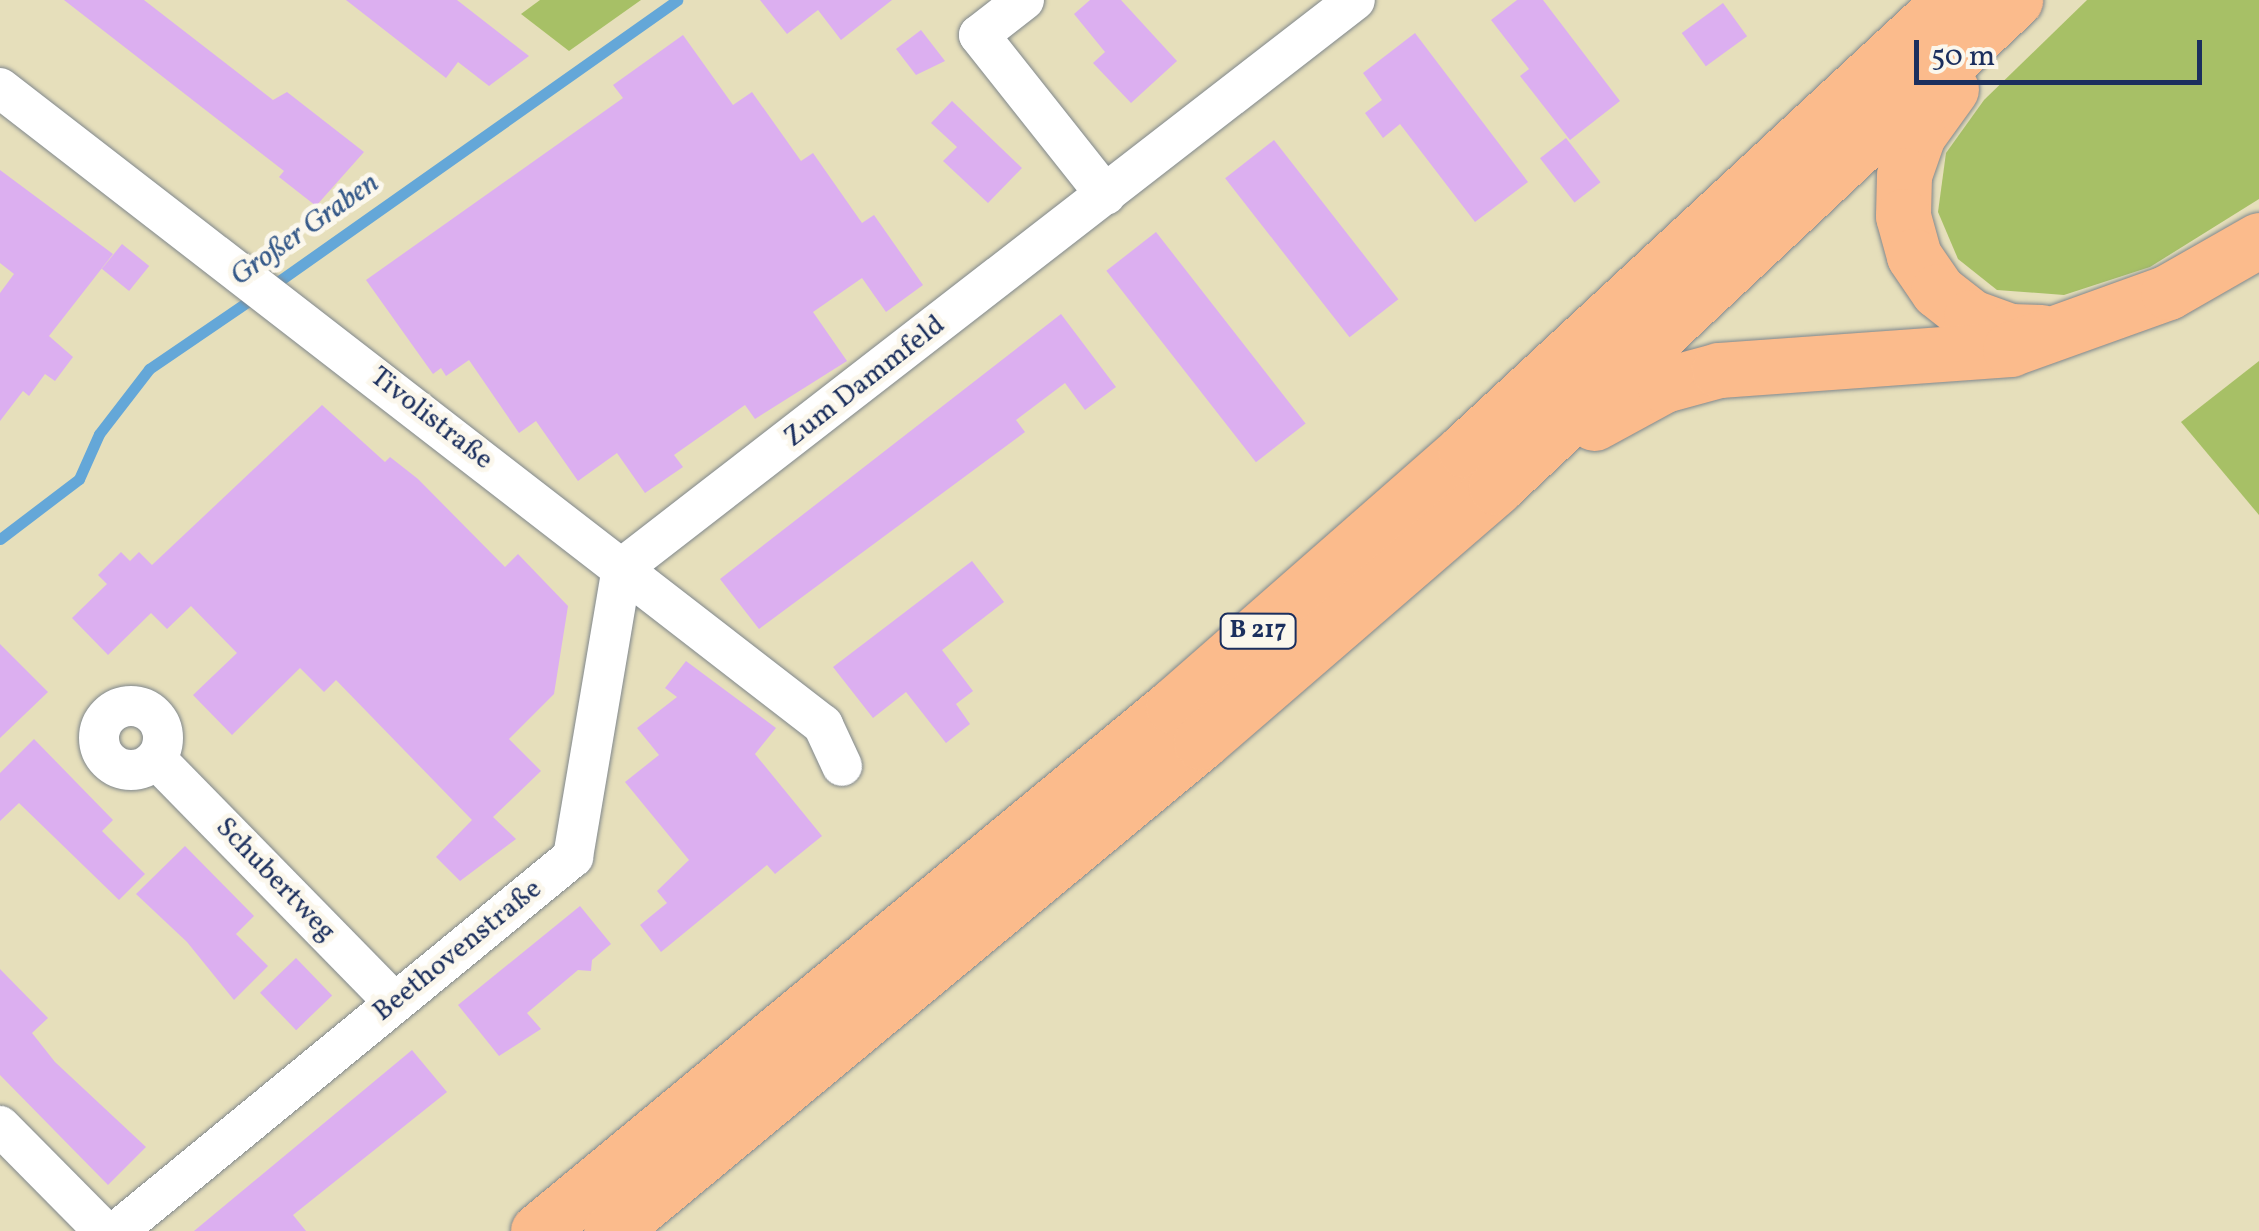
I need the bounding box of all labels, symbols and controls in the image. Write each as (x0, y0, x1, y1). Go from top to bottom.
scale bar (1919, 20, 2206, 82)
text: 50 m (1931, 36, 1995, 78)
water label: Großer Graben (224, 166, 386, 294)
street label: Zum Dammfeld (778, 309, 952, 455)
street label: Tivolistraße (363, 361, 499, 477)
road number: B 217 (1218, 611, 1298, 651)
street label: Schubertweg (208, 811, 342, 949)
street label: Beethovenstraße (367, 873, 549, 1029)

